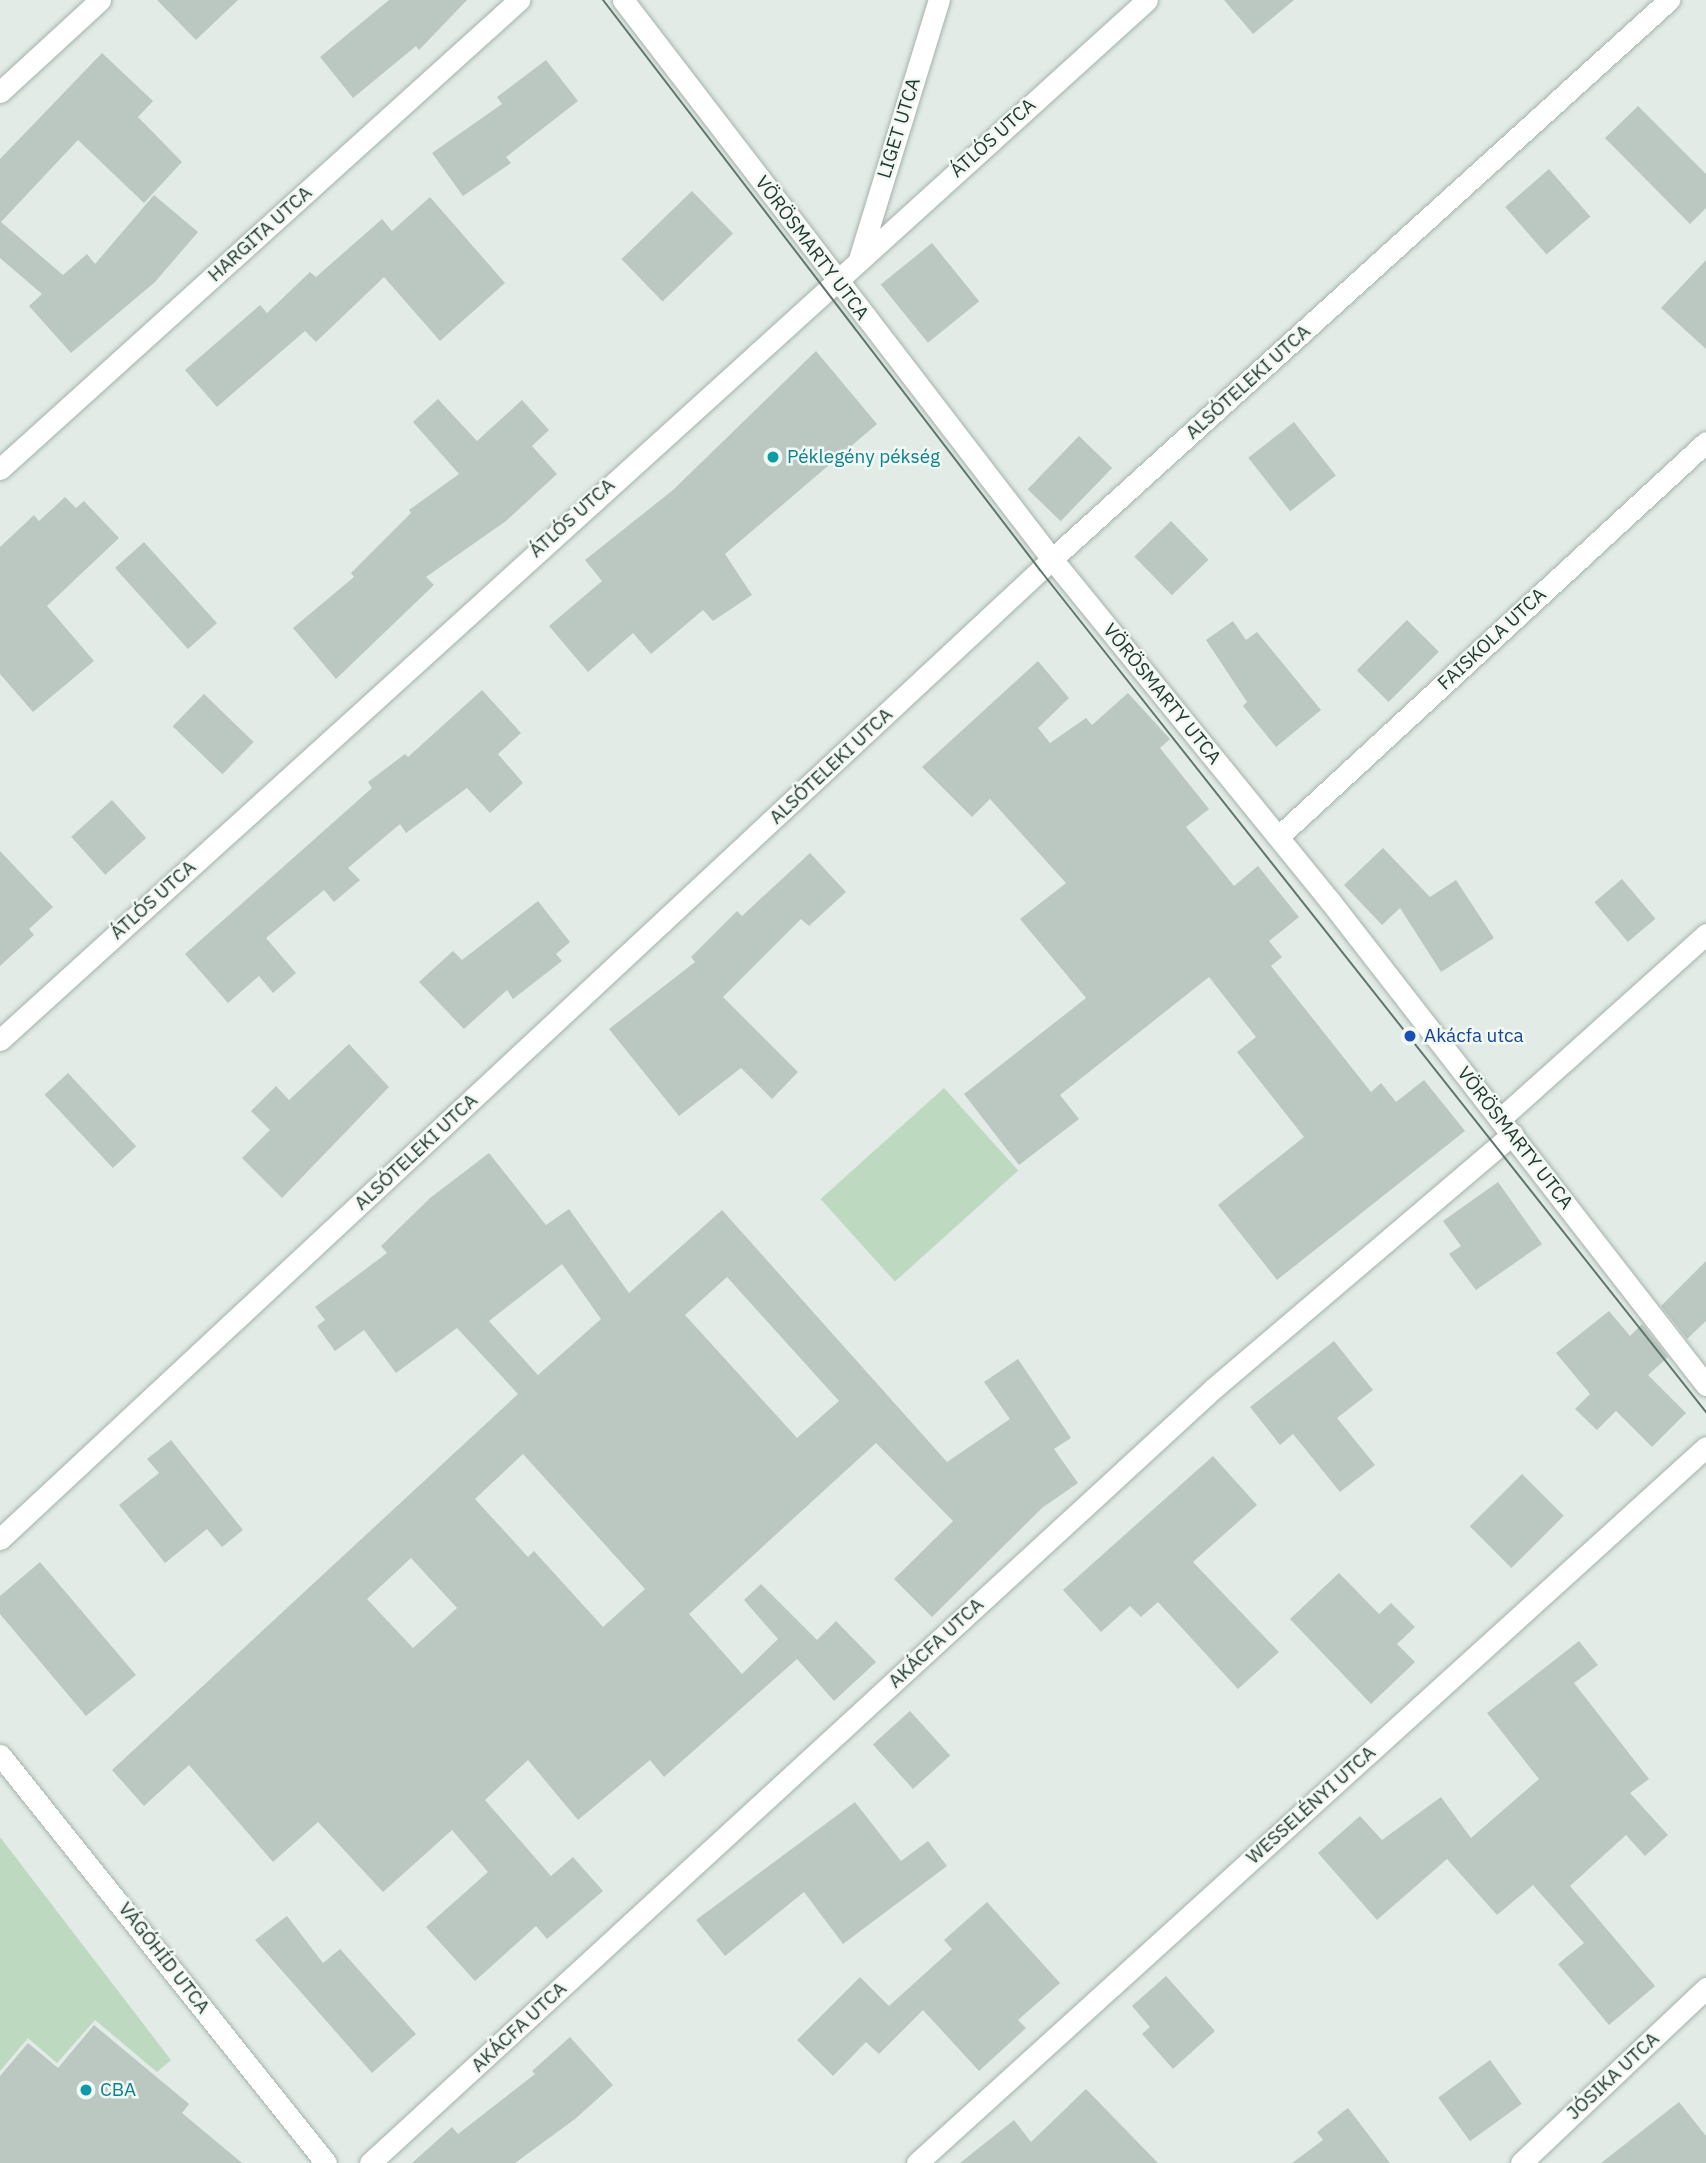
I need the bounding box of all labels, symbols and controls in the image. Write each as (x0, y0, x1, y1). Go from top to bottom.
street label: LIGET UTCA (873, 75, 925, 181)
street label: ÁTLÓS UTCA (946, 94, 1040, 182)
street label: VÖRÖSMARTY UTCA (750, 171, 874, 325)
street label: HARGITA UTCA (203, 181, 317, 287)
street label: ALSÓTELEKI UTCA (1181, 320, 1315, 444)
place label: Péklegény pékség (787, 446, 940, 468)
marker: Péklegény pékség (765, 449, 781, 465)
street label: ÁTLÓS UTCA (525, 474, 619, 562)
street label: FAISKOLA UTCA (1433, 583, 1551, 695)
street label: VÖRÖSMARTY UTCA (1098, 619, 1226, 769)
street label: ALSÓTELEKI UTCA (765, 703, 897, 829)
street label: ÁTLÓS UTCA (106, 856, 200, 944)
place label: Akácfa utca (1424, 1025, 1524, 1047)
marker: Akácfa utca (1402, 1028, 1418, 1044)
street label: VÖRÖSMARTY UTCA (1452, 1062, 1578, 1214)
street label: ALSÓTELEKI UTCA (350, 1089, 482, 1215)
street label: AKÁCFA UTCA (884, 1593, 988, 1693)
street label: WESSELÉNYI UTCA (1242, 1741, 1380, 1869)
street label: VÁGÓHÍD UTCA (113, 1898, 215, 2018)
street label: AKÁCFA UTCA (467, 1977, 571, 2077)
street label: JÓSIKA UTCA (1562, 2027, 1664, 2125)
place label: CBA (100, 2079, 136, 2101)
marker: CBA (78, 2082, 94, 2098)

